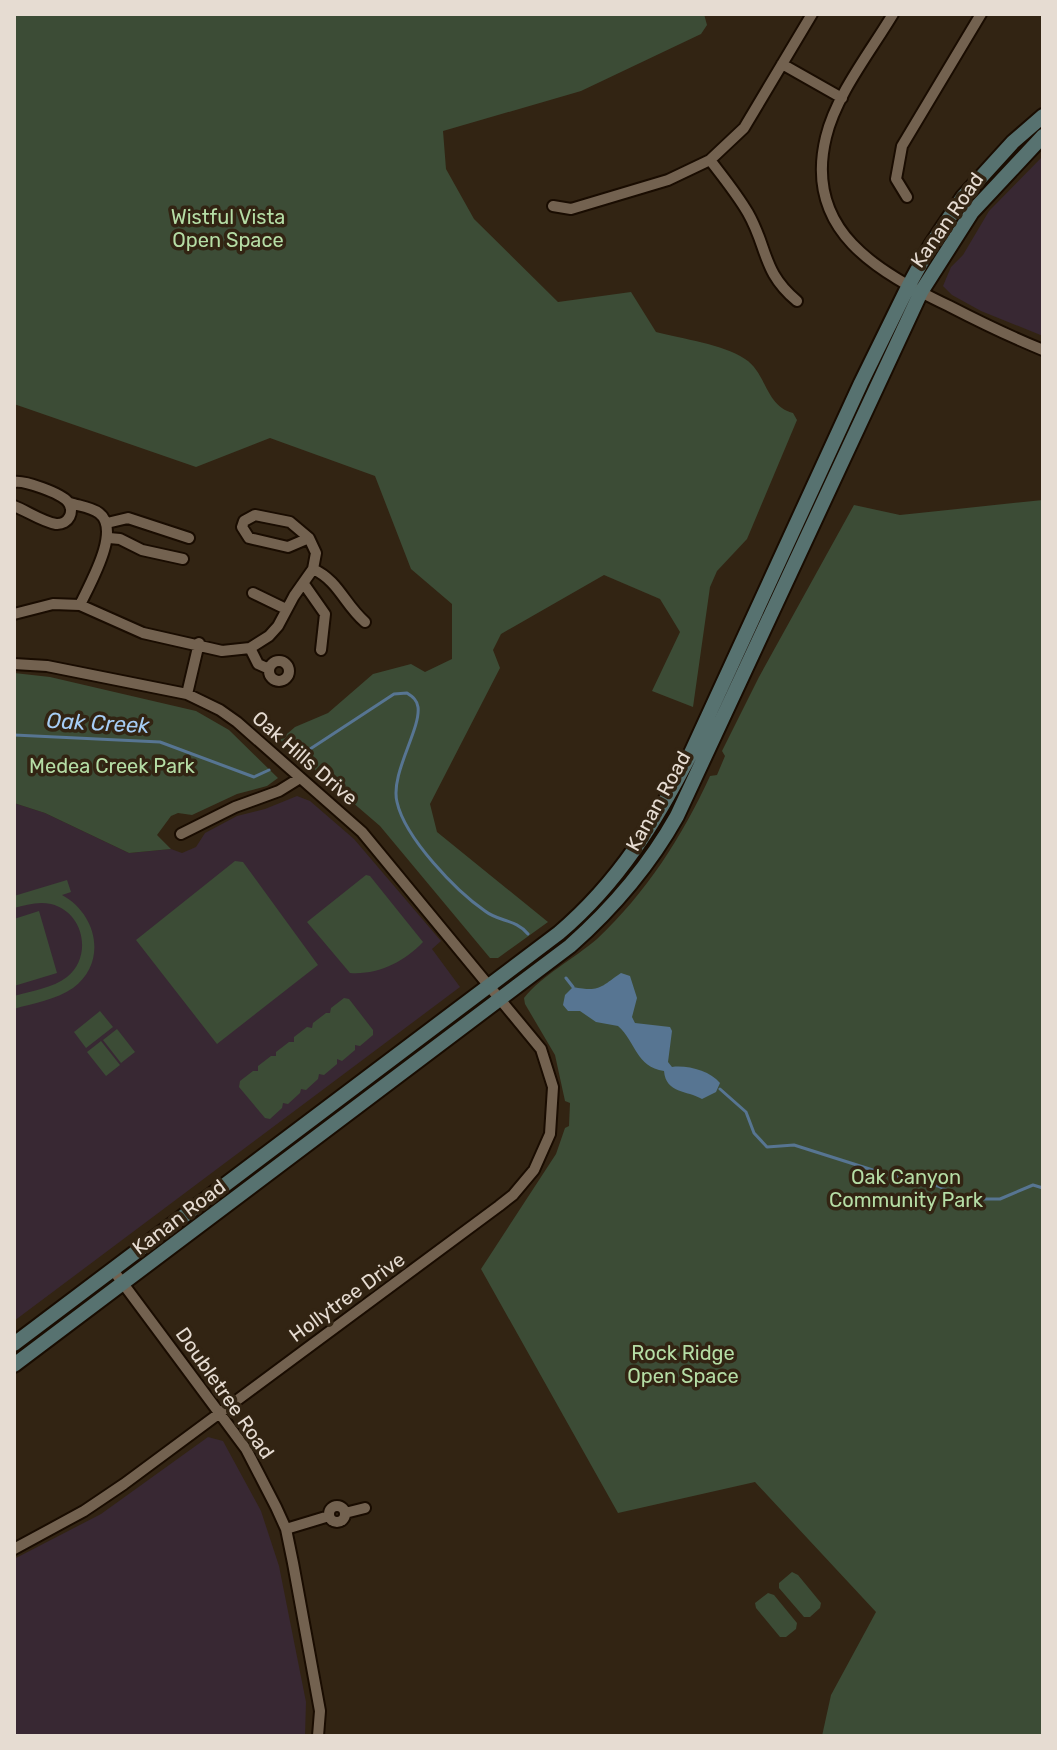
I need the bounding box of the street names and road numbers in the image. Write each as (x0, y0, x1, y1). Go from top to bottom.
street label: Kanan Road (905, 168, 989, 272)
street label: Oak Hills Drive (247, 706, 363, 810)
street label: Kanan Road (621, 747, 695, 855)
street label: Kanan Road (128, 1174, 230, 1260)
street label: Hollytree Drive (284, 1247, 410, 1347)
street label: Doubletree Road (171, 1323, 279, 1463)

